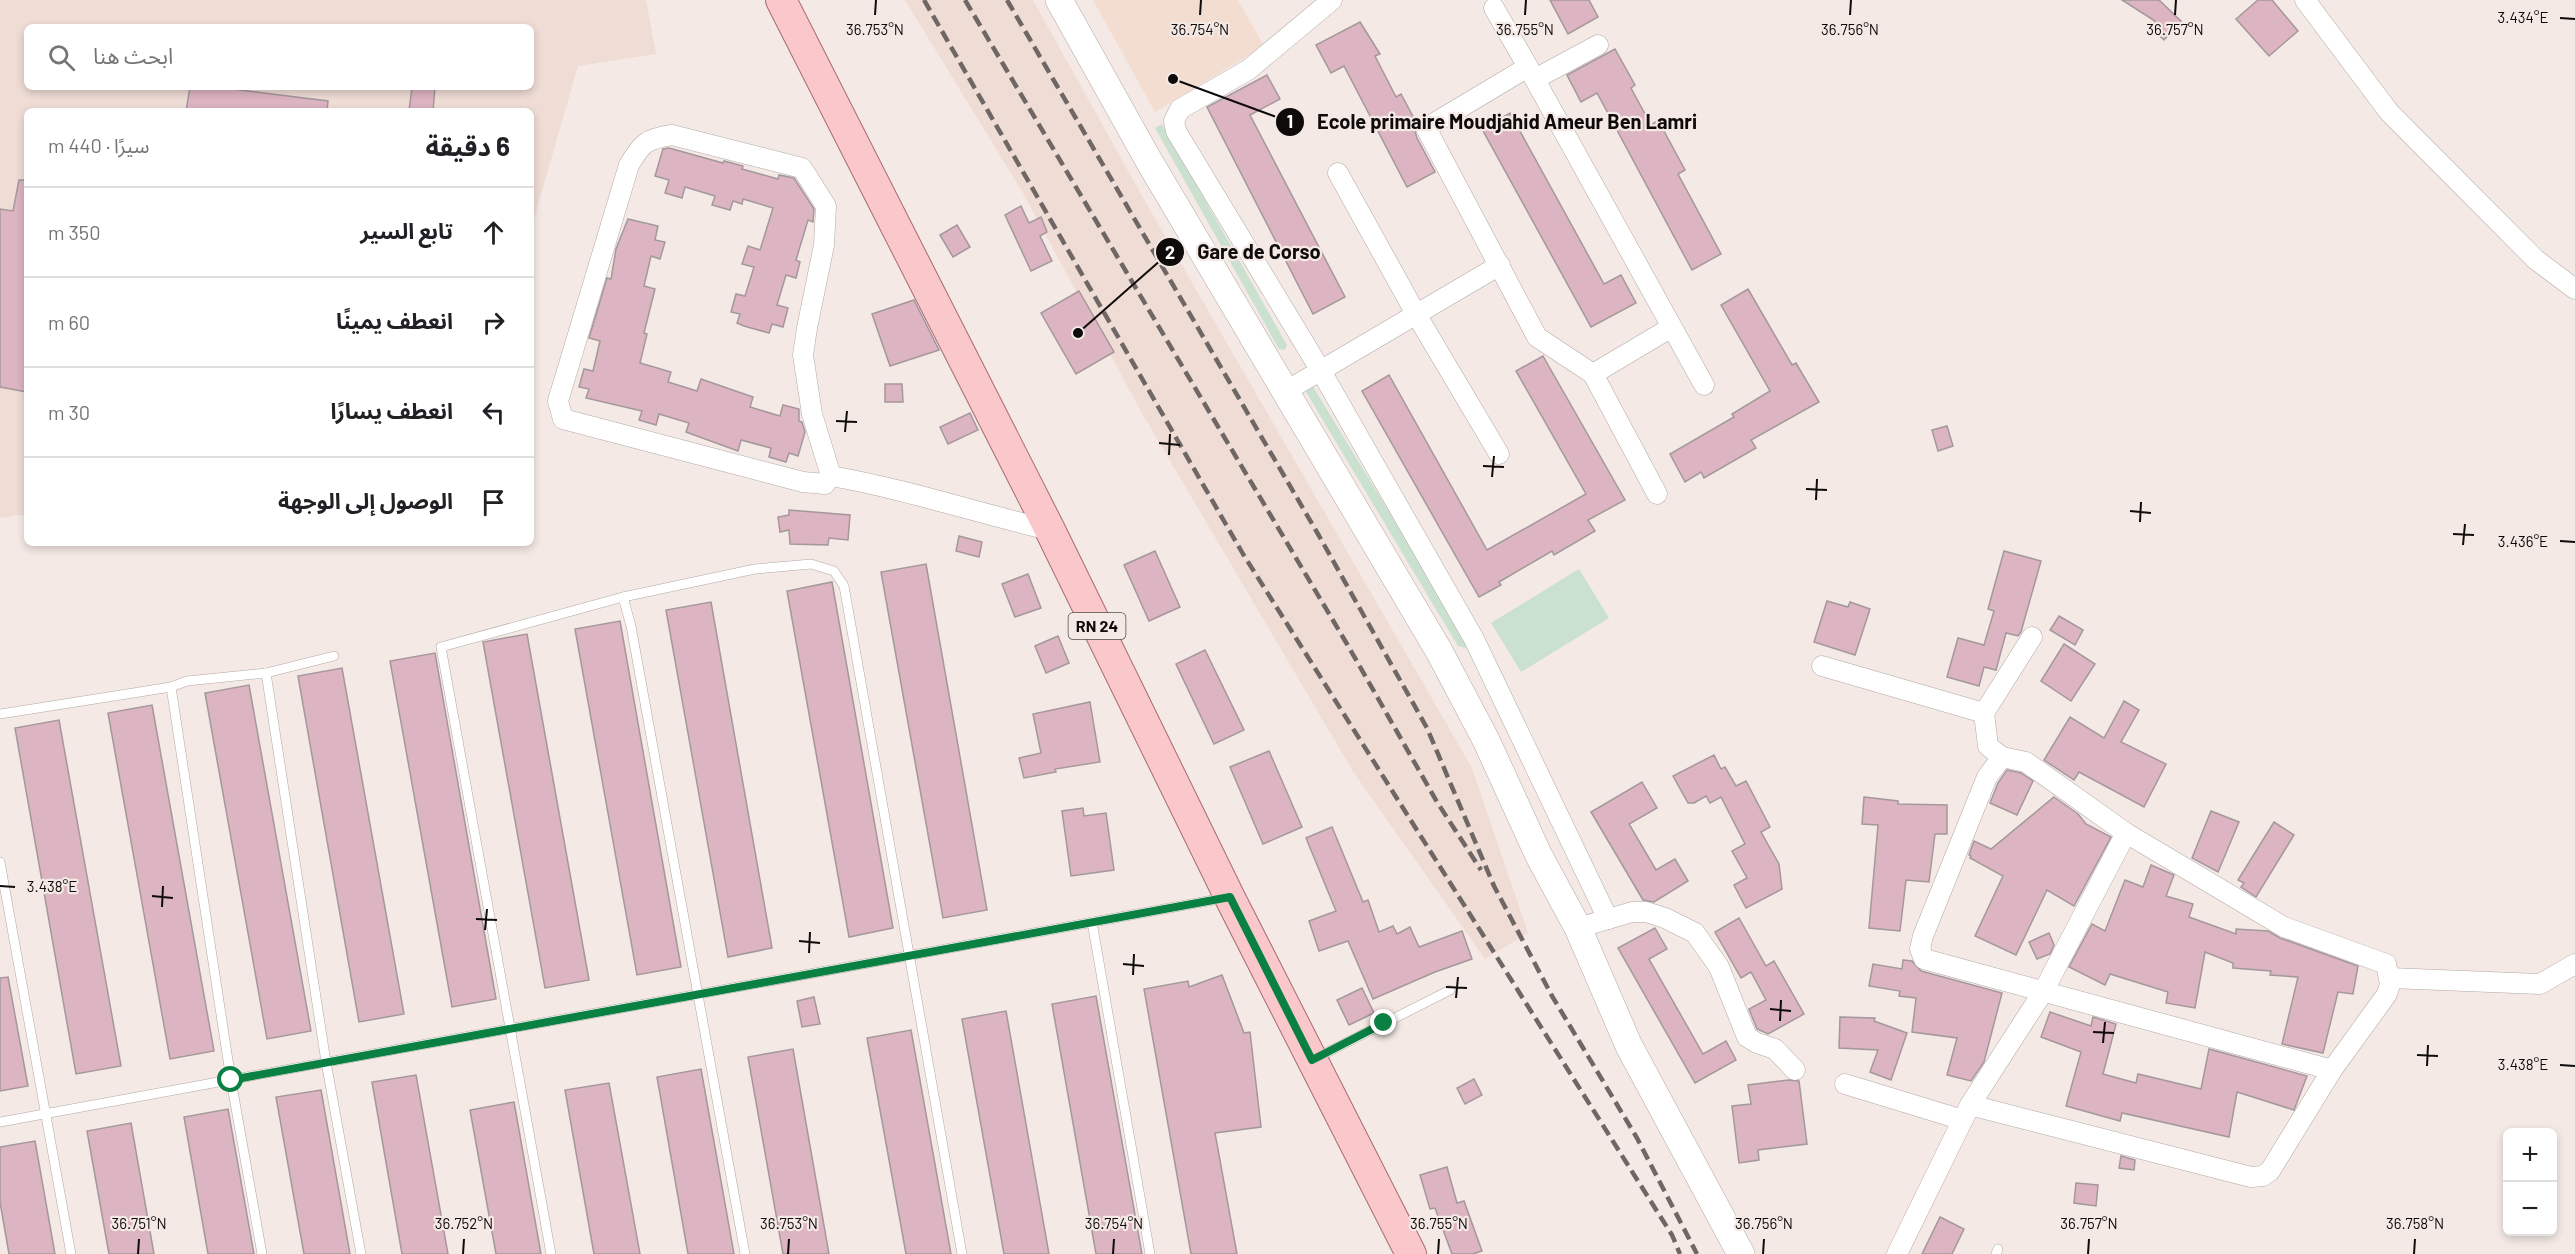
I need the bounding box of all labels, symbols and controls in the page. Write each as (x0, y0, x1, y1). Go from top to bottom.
text: 3.434°E (2498, 8, 2548, 26)
text: 36.753°N (846, 20, 904, 38)
text: 36.754°N (1171, 20, 1229, 38)
text: 36.755°N (1496, 20, 1554, 38)
text: 36.756°N (1821, 20, 1879, 38)
text: 36.757°N (2146, 20, 2204, 38)
search box (24, 24, 534, 90)
icon: search (45, 41, 78, 74)
text: ابحث هنا (93, 42, 173, 68)
callout: Ecole primaire Moudjahid Ameur Ben Lamri (1275, 103, 1709, 141)
text: Ecole primaire Moudjahid Ameur Ben Lamri (1317, 109, 1697, 133)
text: 1 (1287, 110, 1293, 132)
text: 6 دقيقة (425, 130, 510, 161)
text: سيرًا · 440 m (48, 133, 149, 157)
icon: ahead (477, 216, 510, 249)
text: تابع السير (360, 217, 453, 243)
text: 350 m (48, 220, 100, 244)
callout: Gare de Corso (1155, 233, 1332, 271)
text: Gare de Corso (1197, 239, 1321, 263)
text: 2 (1165, 241, 1175, 263)
icon: right (477, 306, 510, 339)
text: انعطف يمينًا (336, 307, 453, 333)
text: 60 m (48, 310, 90, 334)
icon: left (477, 396, 510, 429)
text: انعطف يسارًا (330, 397, 453, 423)
text: 30 m (48, 400, 90, 424)
icon: arrive (477, 486, 510, 519)
text: الوصول إلى الوجهة (278, 487, 453, 513)
text: 3.436°E (2498, 532, 2548, 550)
road number: RN 24 (1068, 613, 1126, 639)
text: 3.438°E (27, 877, 77, 895)
route end (1370, 1009, 1396, 1035)
text: 3.438°E (2498, 1055, 2548, 1073)
route start (217, 1066, 243, 1092)
map controls (2503, 1128, 2557, 1236)
button: + (2503, 1128, 2557, 1182)
button: − (2503, 1182, 2557, 1236)
text: 36.751°N (111, 1214, 167, 1232)
text: 36.752°N (435, 1214, 493, 1232)
text: 36.753°N (760, 1214, 818, 1232)
text: 36.754°N (1085, 1214, 1143, 1232)
text: 36.755°N (1410, 1214, 1468, 1232)
text: 36.756°N (1735, 1214, 1793, 1232)
text: 36.757°N (2060, 1214, 2118, 1232)
text: 36.758°N (2386, 1214, 2444, 1232)

